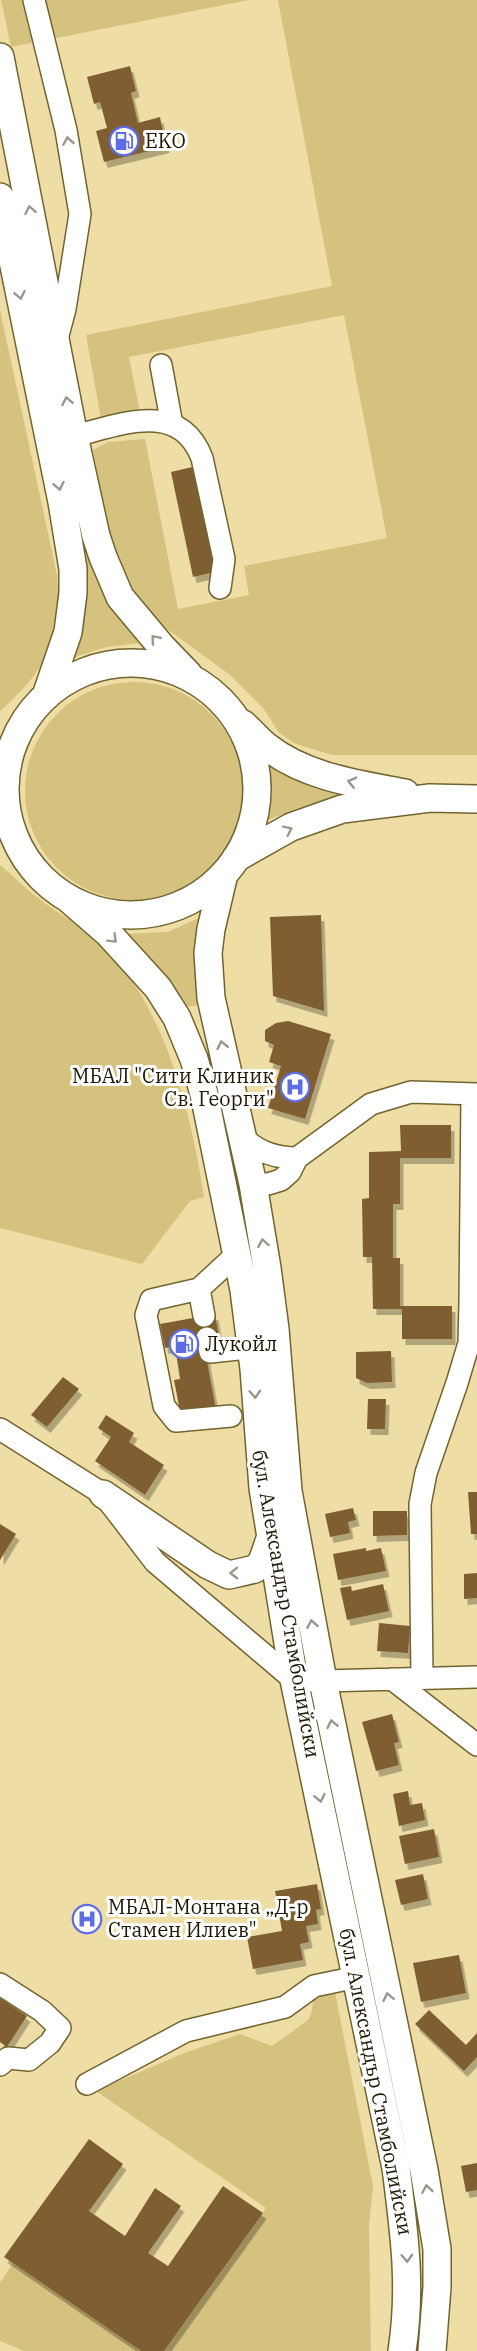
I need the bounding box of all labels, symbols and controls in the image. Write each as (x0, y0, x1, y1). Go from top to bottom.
fuel station icon: EKO (108, 125, 140, 157)
place label: EKO (145, 127, 186, 154)
one-way arrow (62, 136, 75, 146)
one-way arrow (24, 205, 37, 215)
one-way arrow (13, 290, 26, 300)
one-way arrow (61, 396, 74, 406)
one-way arrow (52, 481, 65, 491)
one-way arrow (151, 635, 162, 646)
one-way arrow (347, 777, 357, 790)
one-way arrow (282, 825, 293, 837)
one-way arrow (106, 931, 117, 942)
one-way arrow (216, 1040, 229, 1050)
place label: МБАЛ "Сити Клиник Св. Георги" (72, 1062, 274, 1112)
hospital icon: МБАЛ "Сити Клиник Св. Георги" (279, 1071, 311, 1103)
one-way arrow (257, 1239, 270, 1249)
fuel station icon: Лукойл (168, 1328, 200, 1360)
place label: Лукойл (205, 1330, 277, 1357)
one-way arrow (248, 1390, 261, 1399)
street label: бул. Александър Стамболийски (246, 1448, 327, 1760)
one-way arrow (230, 1567, 239, 1579)
one-way arrow (307, 1619, 319, 1628)
one-way arrow (326, 1720, 339, 1730)
one-way arrow (313, 1793, 326, 1803)
place label: МБАЛ-Монтана „Д-р Стамен Илиев" (108, 1893, 308, 1943)
hospital icon: МБАЛ-Монтана „Д-р Стамен Илиев" (71, 1903, 103, 1935)
street label: бул. Александър Стамболийски (333, 1926, 420, 2238)
one-way arrow (382, 1993, 395, 2003)
one-way arrow (421, 2184, 434, 2194)
one-way arrow (401, 2253, 413, 2262)

